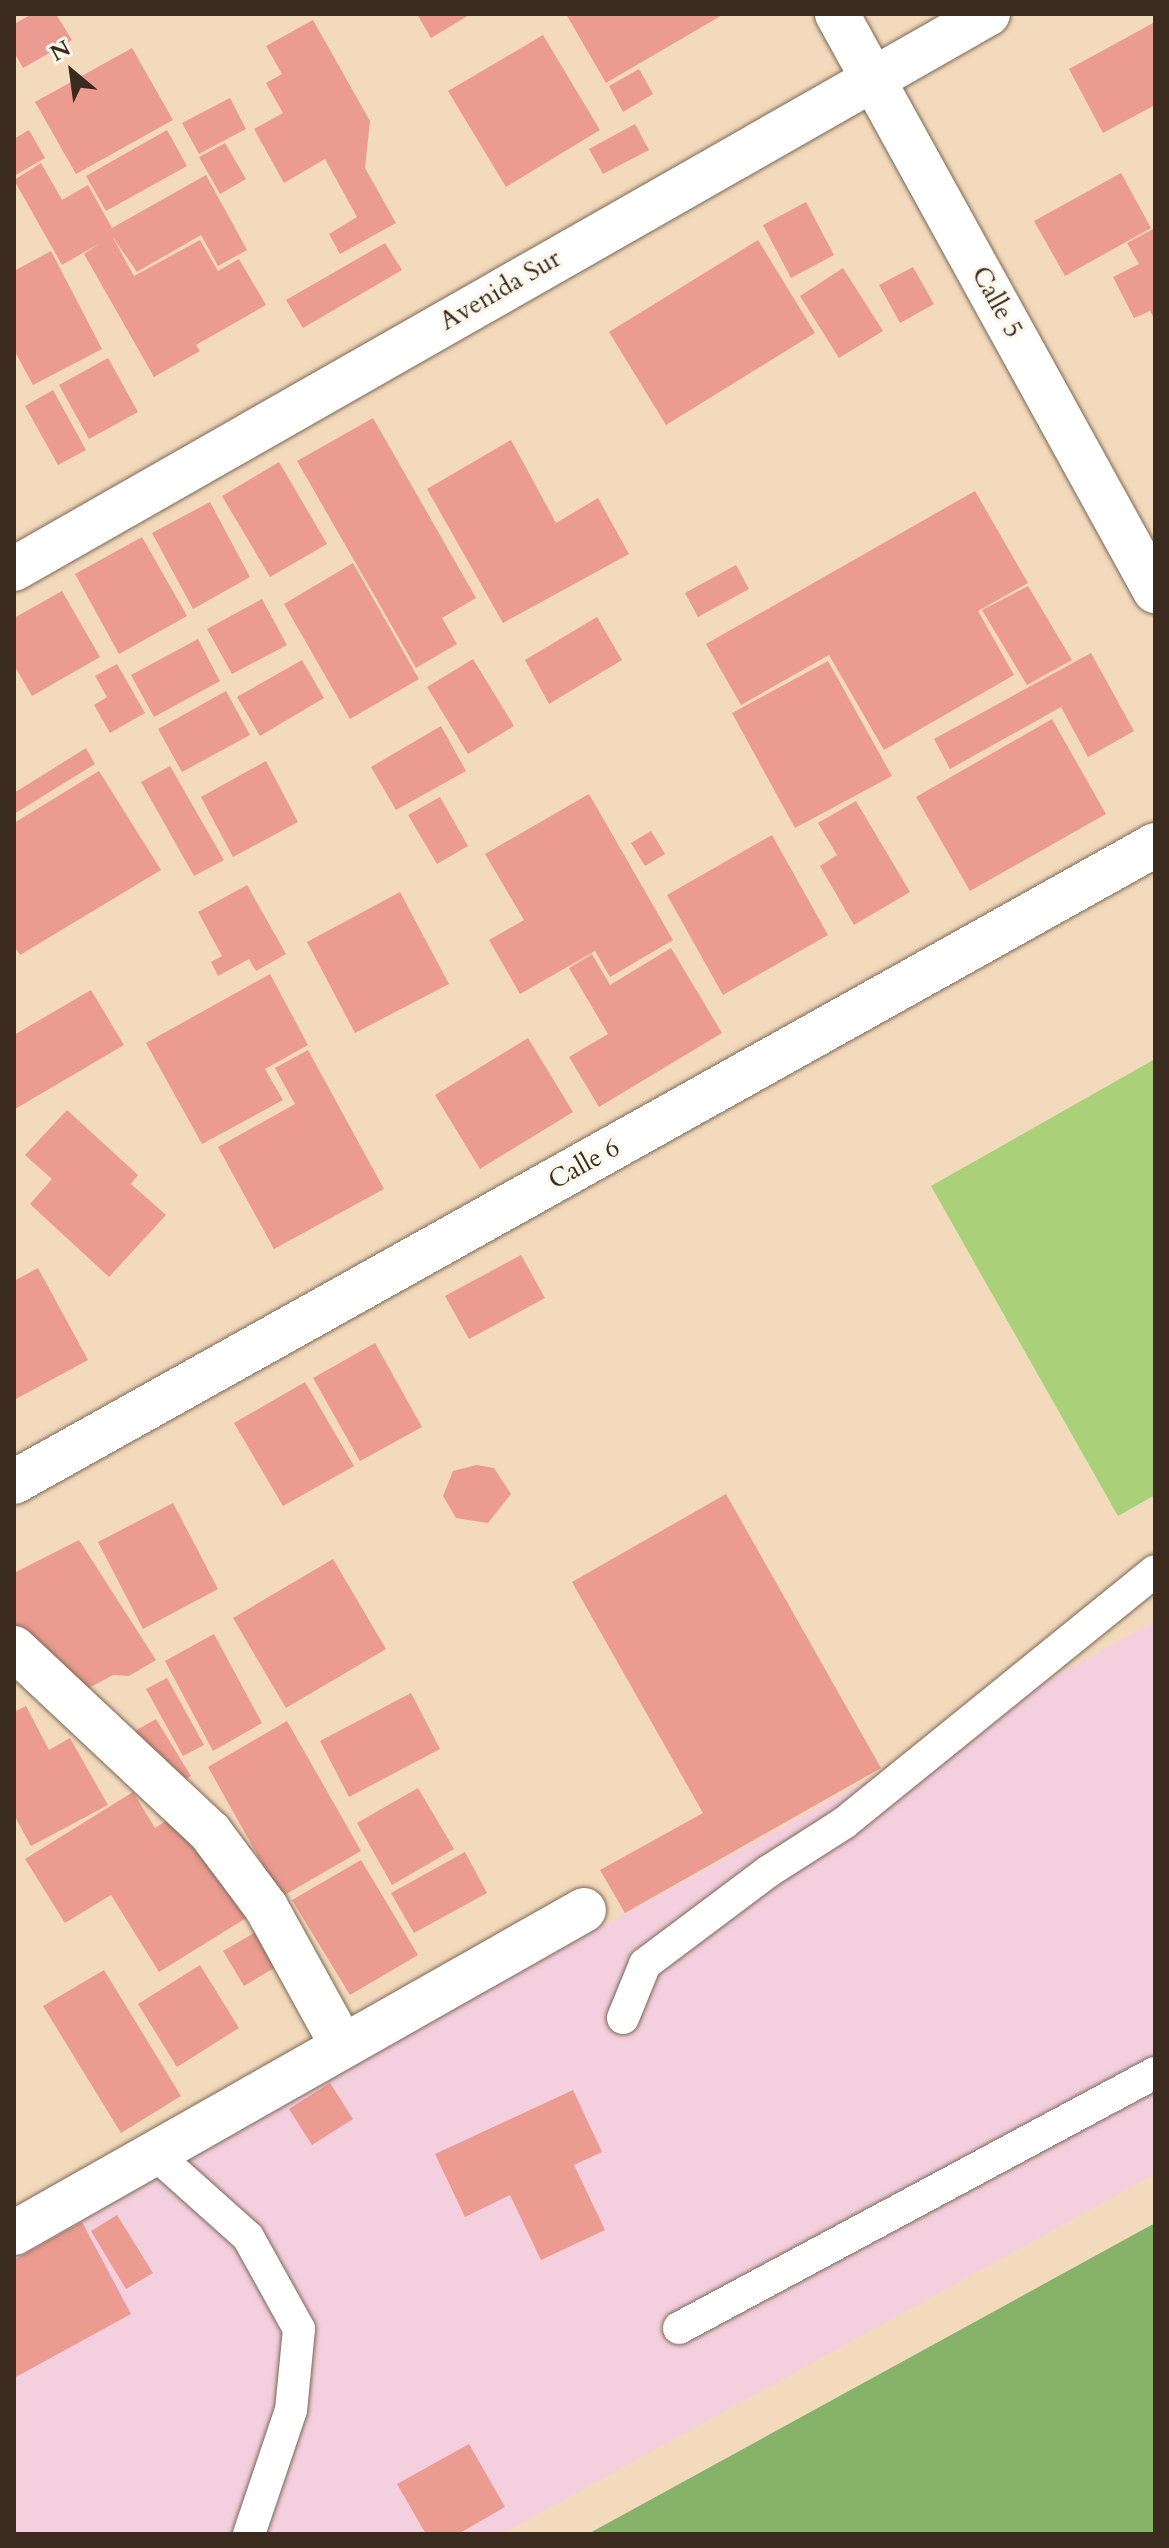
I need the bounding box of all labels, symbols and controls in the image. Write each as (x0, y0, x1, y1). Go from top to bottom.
north arrow (32, 32, 112, 112)
text: N (45, 33, 76, 69)
street label: Avenida Sur (434, 243, 566, 337)
street label: Calle 5 (965, 261, 1029, 343)
street label: Calle 6 (543, 1132, 625, 1196)

